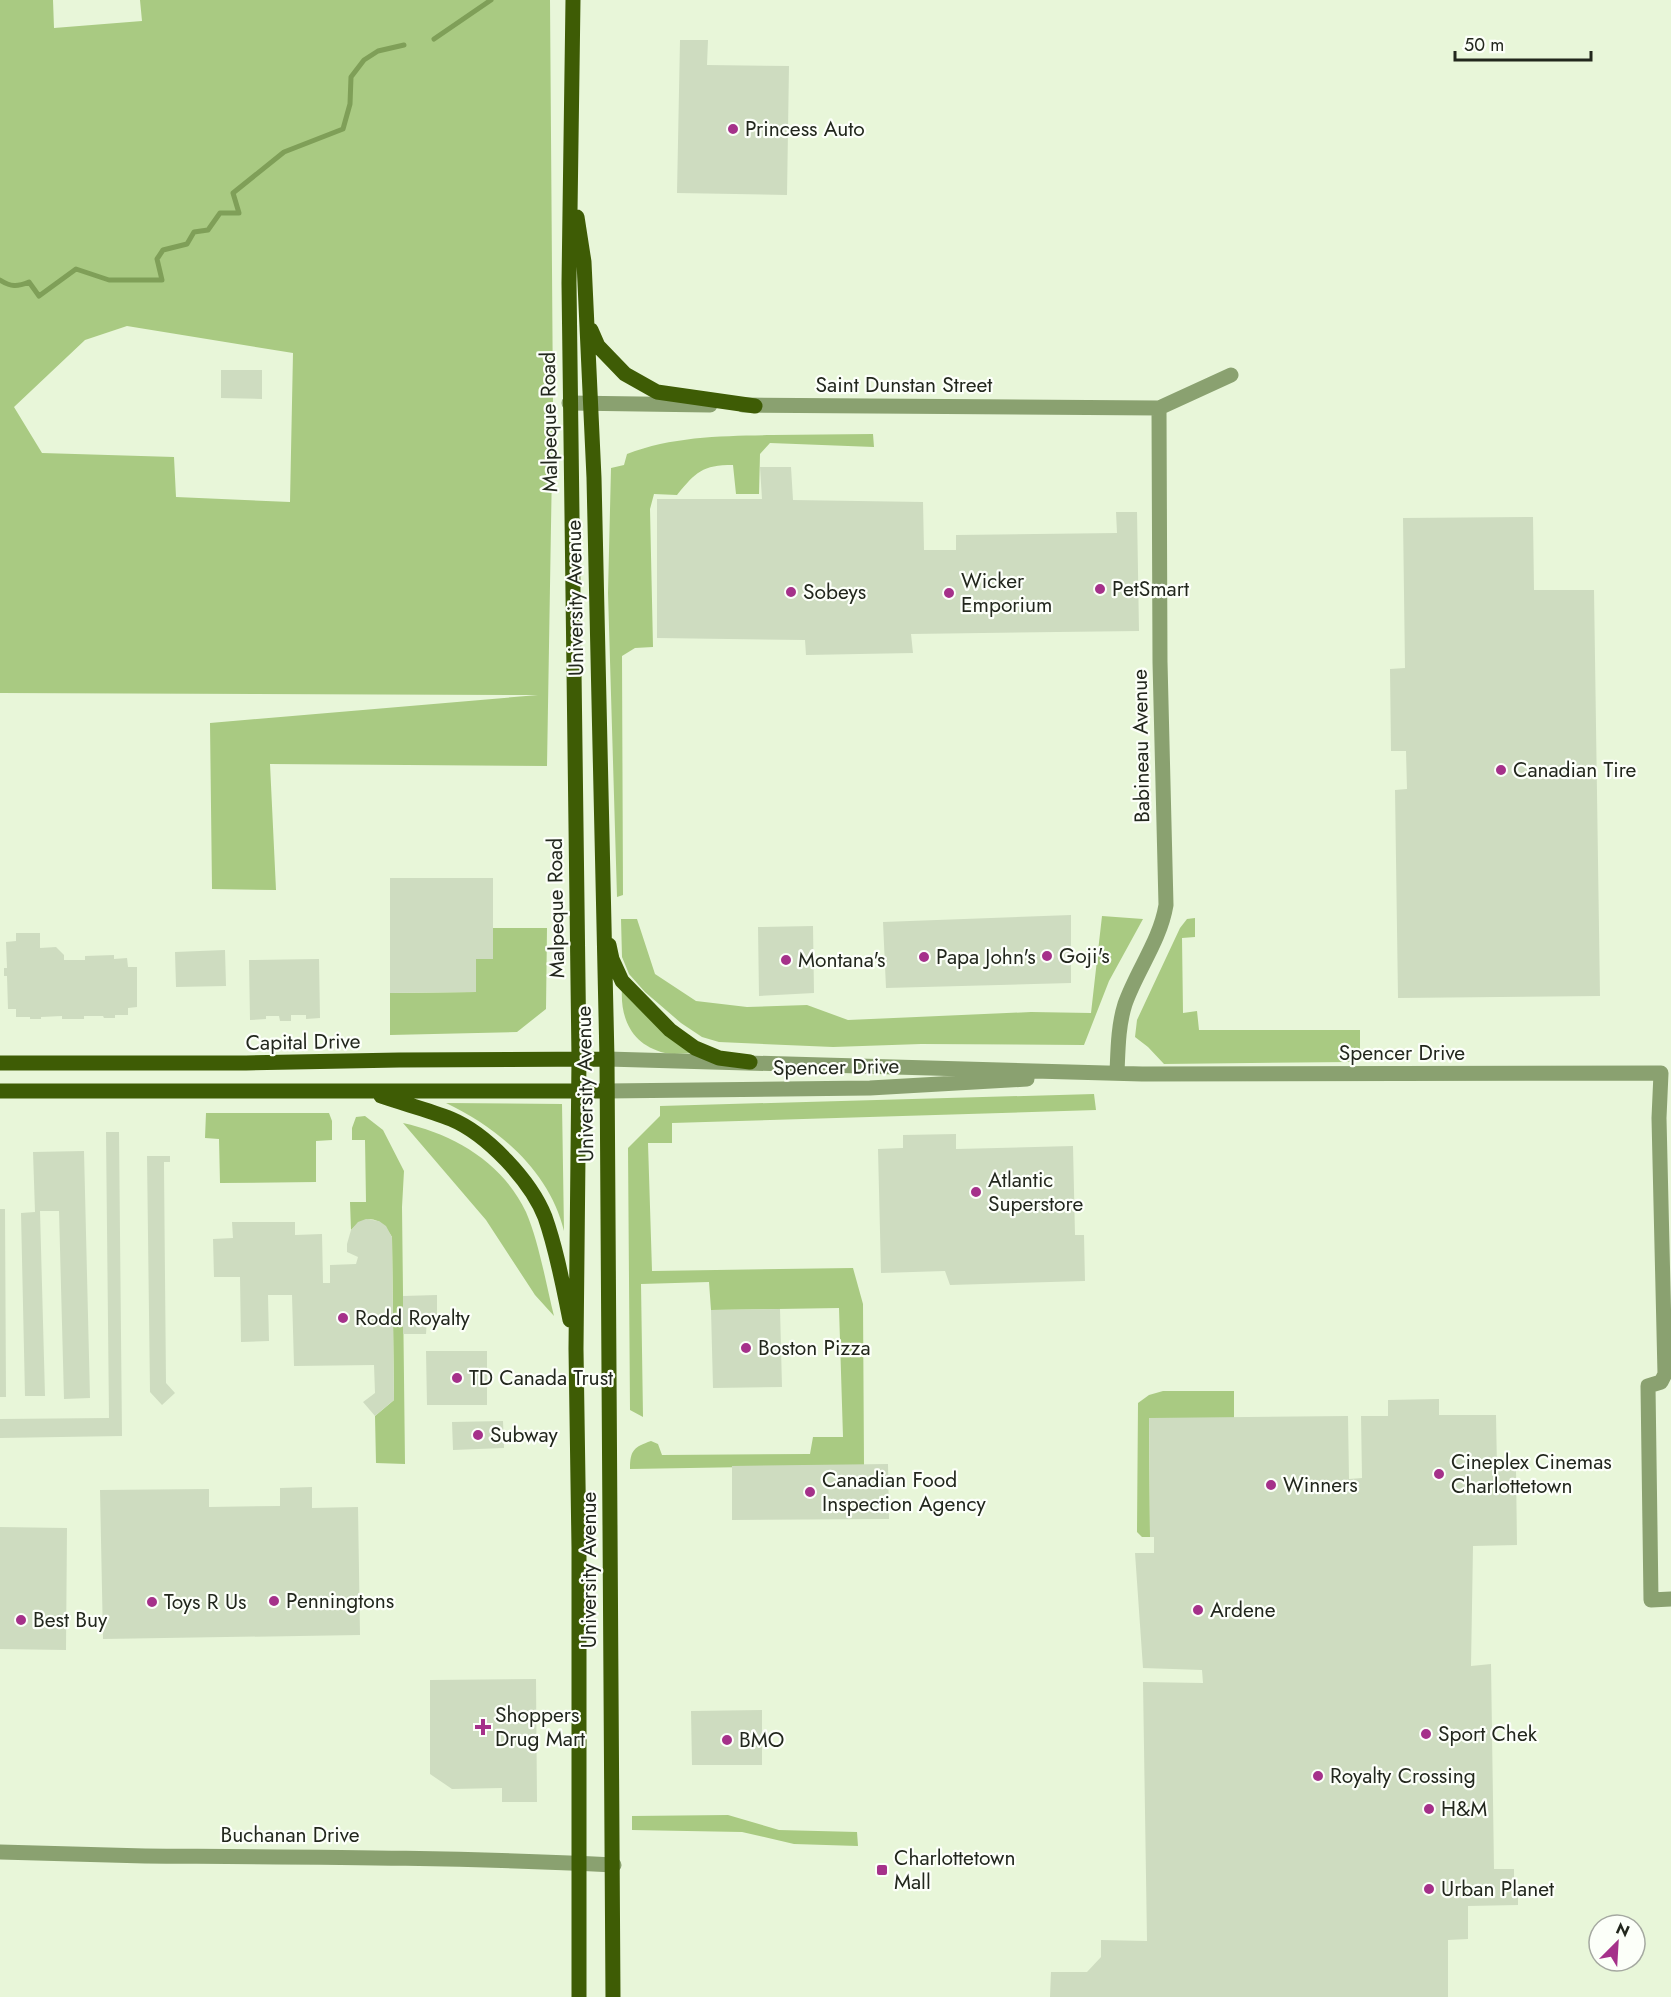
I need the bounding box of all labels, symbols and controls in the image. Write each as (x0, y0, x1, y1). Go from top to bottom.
scale bar (1455, 24, 1592, 62)
text: 50 m (1464, 32, 1504, 58)
place label: Princess Auto (745, 114, 865, 144)
marker: Princess Auto (726, 122, 740, 136)
street label: Malpeque Road (533, 352, 565, 492)
street label: Saint Dunstan Street (816, 370, 992, 400)
street label: University Avenue (559, 519, 591, 676)
place label: Wicker Emporium (961, 566, 1052, 620)
place label: PetSmart (1112, 574, 1189, 604)
place label: Sobeys (803, 577, 866, 607)
marker: PetSmart (1093, 582, 1107, 596)
marker: Sobeys (784, 585, 798, 599)
marker: Wicker Emporium (942, 586, 956, 600)
street label: Babineau Avenue (1125, 669, 1157, 823)
place label: Canadian Tire (1513, 755, 1637, 785)
marker: Canadian Tire (1494, 763, 1508, 777)
street label: Malpeque Road (540, 838, 572, 978)
place label: Goji's (1059, 941, 1110, 971)
place label: Papa John's (936, 942, 1036, 972)
place label: Montana's (798, 945, 886, 975)
marker: Goji's (1040, 949, 1054, 963)
marker: Papa John's (917, 950, 931, 964)
marker: Montana's (779, 953, 793, 967)
street label: University Avenue (569, 1005, 601, 1162)
street label: Capital Drive (245, 1026, 361, 1058)
street label: Spencer Drive (1339, 1038, 1465, 1068)
street label: Spencer Drive (773, 1051, 900, 1083)
place label: Atlantic Superstore (988, 1165, 1083, 1219)
marker: Atlantic Superstore (969, 1185, 983, 1199)
place label: Rodd Royalty (355, 1303, 471, 1333)
marker: Rodd Royalty (336, 1311, 350, 1325)
place label: Boston Pizza (758, 1333, 871, 1363)
marker: Boston Pizza (739, 1341, 753, 1355)
place label: TD Canada Trust (469, 1363, 613, 1393)
marker: TD Canada Trust (450, 1371, 464, 1385)
place label: Subway (490, 1420, 558, 1450)
marker: Subway (471, 1428, 485, 1442)
place label: Cineplex Cinemas Charlottetown (1451, 1447, 1612, 1501)
place label: Canadian Food Inspection Agency (822, 1465, 986, 1519)
marker: Cineplex Cinemas Charlottetown (1432, 1467, 1446, 1481)
place label: Winners (1283, 1470, 1358, 1500)
marker: Winners (1264, 1478, 1278, 1492)
marker: Canadian Food Inspection Agency (803, 1485, 817, 1499)
street label: University Avenue (574, 1492, 604, 1648)
place label: Penningtons (286, 1586, 394, 1616)
place label: Toys R Us (164, 1587, 247, 1617)
marker: Penningtons (267, 1594, 281, 1608)
marker: Toys R Us (145, 1595, 159, 1609)
place label: Ardene (1210, 1595, 1276, 1625)
marker: Ardene (1191, 1603, 1205, 1617)
place label: Best Buy (33, 1605, 108, 1635)
marker: Best Buy (14, 1613, 28, 1627)
place label: Shoppers Drug Mart (495, 1700, 585, 1754)
place label: Sport Chek (1438, 1719, 1538, 1749)
marker: Shoppers Drug Mart (476, 1720, 490, 1734)
place label: BMO (739, 1725, 784, 1755)
marker: Sport Chek (1419, 1727, 1433, 1741)
marker: BMO (720, 1733, 734, 1747)
place label: Royalty Crossing (1330, 1761, 1476, 1791)
marker: Royalty Crossing (1311, 1769, 1325, 1783)
place label: H&M (1441, 1794, 1487, 1824)
marker: H&M (1422, 1802, 1436, 1816)
street label: Buchanan Drive (220, 1820, 360, 1850)
place label: Charlottetown Mall (894, 1843, 1015, 1897)
marker: Charlottetown Mall (875, 1863, 889, 1877)
place label: Urban Planet (1441, 1874, 1554, 1904)
marker: Urban Planet (1422, 1882, 1436, 1896)
north arrow (1587, 1913, 1647, 1973)
text: N (1612, 1917, 1633, 1943)

